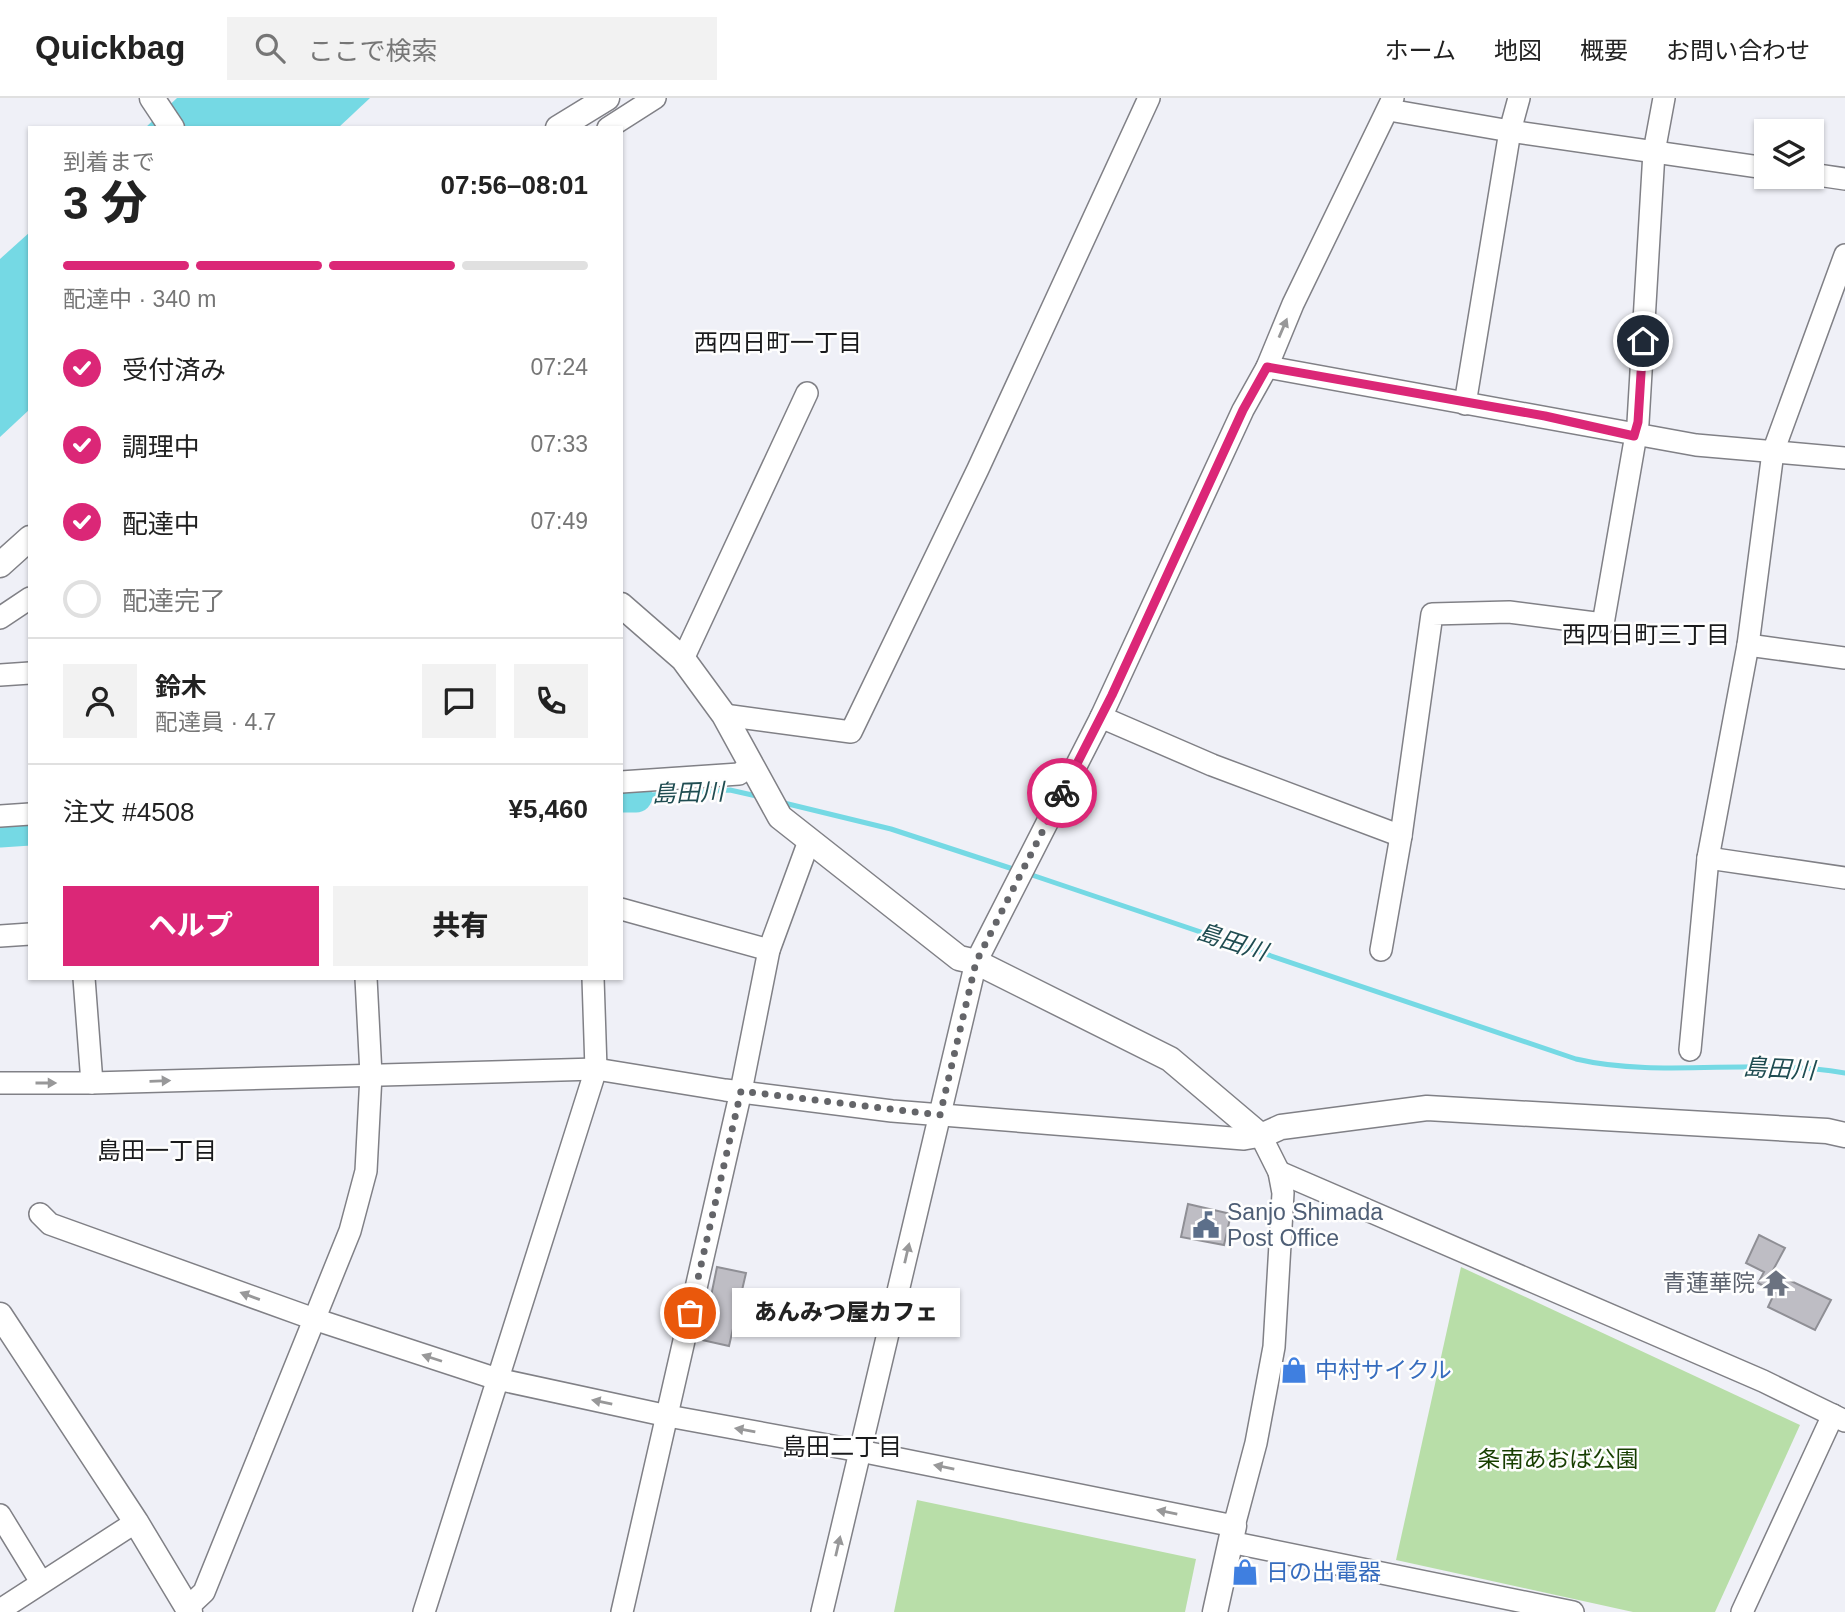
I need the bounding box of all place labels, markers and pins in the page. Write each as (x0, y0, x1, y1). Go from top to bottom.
pin (1613, 311, 1673, 371)
place label: Sanjo Shimada Post Office (1227, 1199, 1383, 1251)
public building icon: Sanjo Shimada Post Office (1191, 1210, 1221, 1240)
temple icon: 青蓮華院 (1761, 1268, 1791, 1298)
place label: 青蓮華院 (1663, 1270, 1755, 1296)
pin (660, 1283, 720, 1343)
callout: あんみつ屋カフェ (732, 1288, 959, 1338)
shop icon: 中村サイクル (1279, 1355, 1309, 1385)
place label: 中村サイクル (1315, 1357, 1452, 1383)
shop icon: 日の出電器 (1230, 1557, 1260, 1587)
place label: 日の出電器 (1266, 1559, 1381, 1585)

